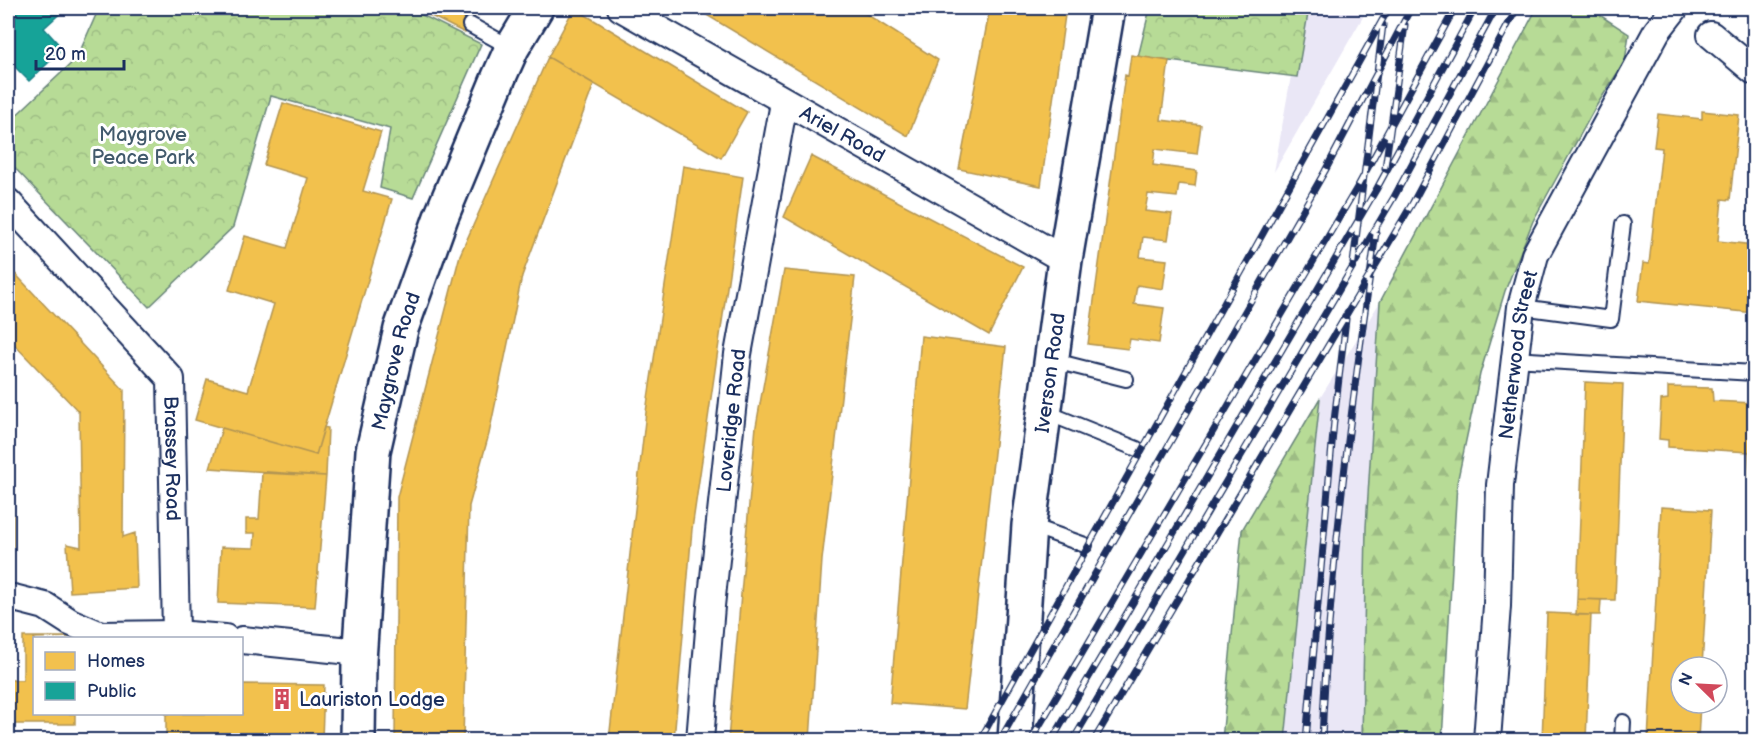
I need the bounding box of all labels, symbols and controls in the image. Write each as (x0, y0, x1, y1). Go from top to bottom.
scale bar (36, 33, 124, 71)
text: 20 m (45, 44, 86, 65)
street label: Ariel Road (795, 101, 889, 168)
park label: Maygrove Peace Park (92, 123, 195, 170)
street label: Netherwood Street (1494, 268, 1543, 441)
street label: Maygrove Road (367, 289, 426, 433)
street label: Iverson Road (1031, 311, 1071, 435)
street label: Loveridge Road (712, 348, 751, 494)
street label: Brassey Road (158, 396, 185, 521)
legend (33, 637, 243, 715)
text: Homes (87, 651, 145, 672)
north arrow (1669, 655, 1729, 715)
text: N (1676, 670, 1698, 689)
text: Public (87, 681, 136, 702)
building icon: Lauriston Lodge (270, 687, 294, 711)
place label: Lauriston Lodge (299, 688, 445, 712)

